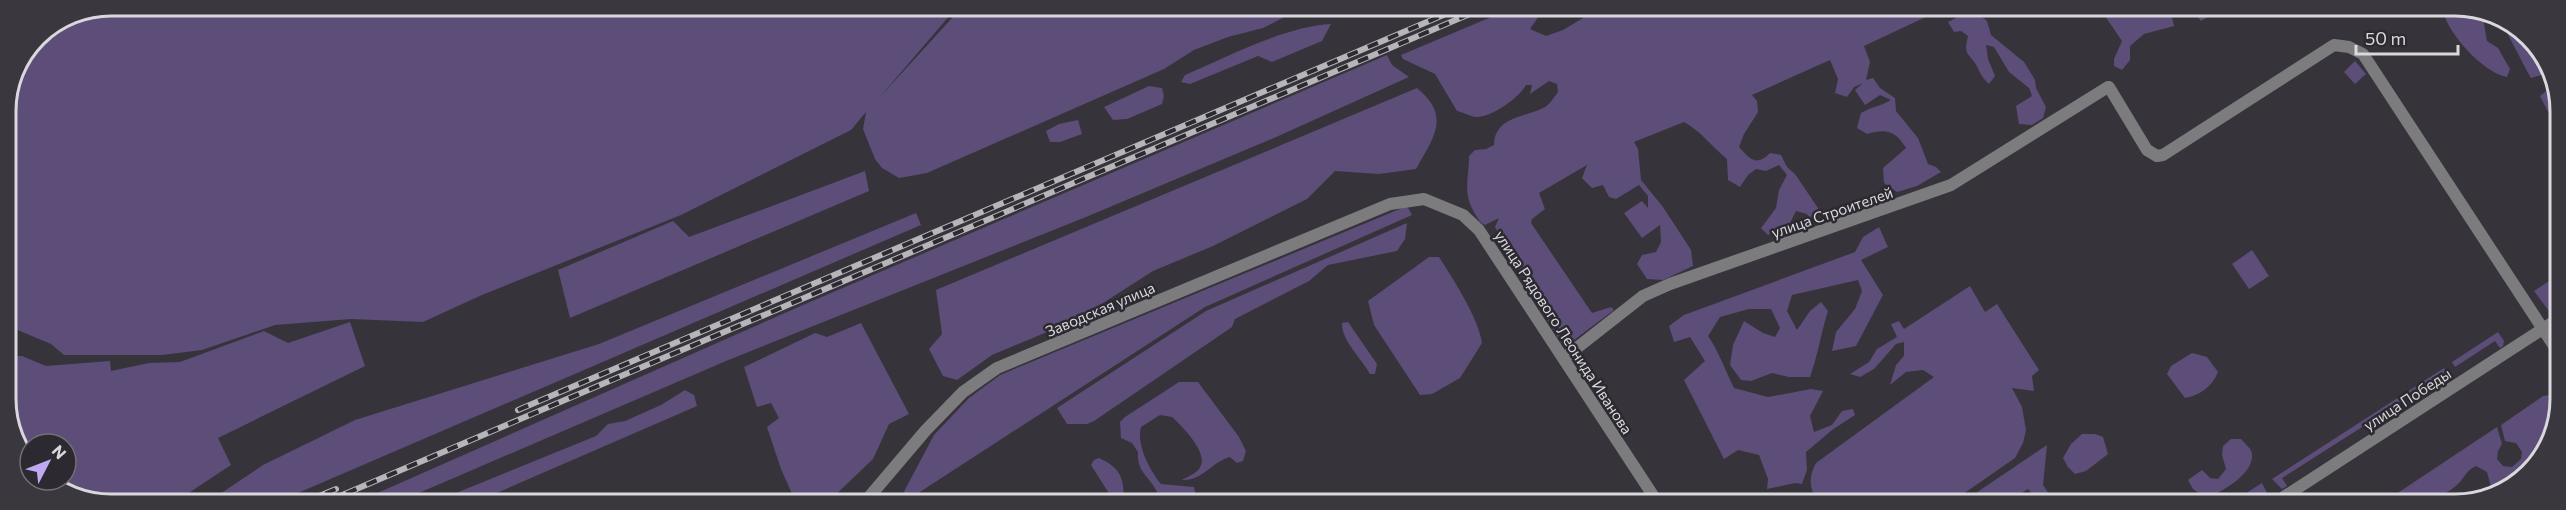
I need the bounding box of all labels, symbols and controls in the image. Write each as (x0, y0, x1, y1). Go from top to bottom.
scale bar (2356, 18, 2458, 56)
text: 50 m (2365, 27, 2406, 49)
street label: улица Строителей (1769, 183, 1895, 241)
street label: улица Рядового Леонида Иванова (1491, 227, 1637, 437)
street label: Заводская улица (1043, 278, 1157, 340)
street label: улица Победы (2360, 364, 2454, 434)
north arrow (18, 432, 78, 492)
text: N (48, 441, 71, 462)

